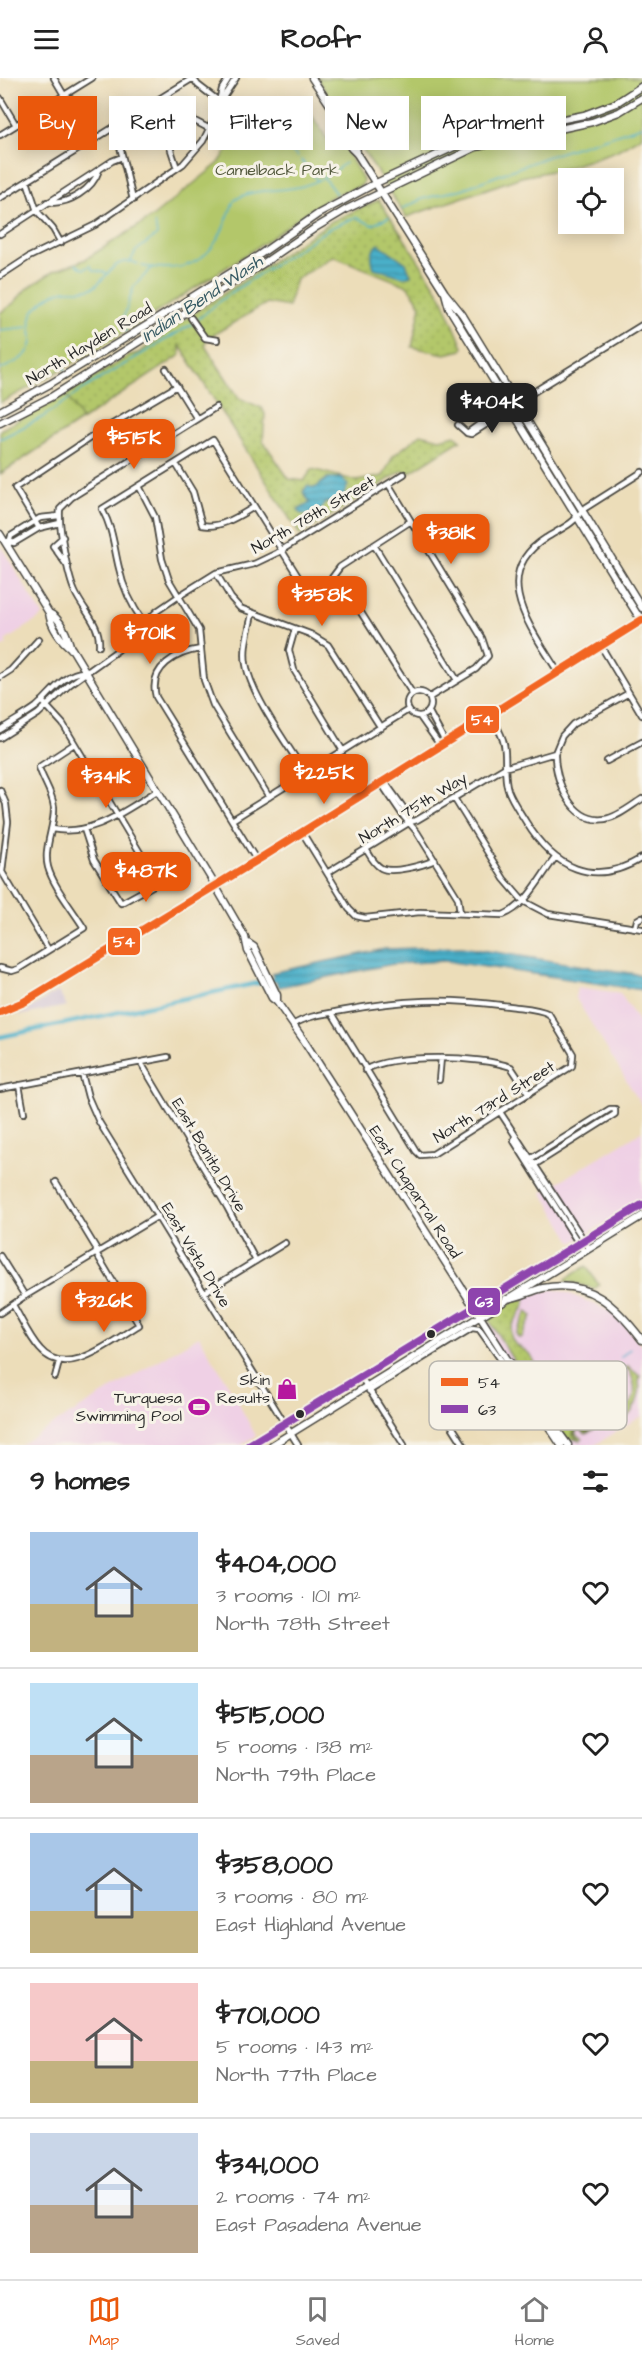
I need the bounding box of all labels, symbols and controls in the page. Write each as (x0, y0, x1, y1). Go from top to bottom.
text: Roofr (281, 20, 361, 58)
icon: menu (30, 23, 63, 56)
icon: person (579, 23, 612, 56)
chip: Buy (18, 96, 97, 150)
chip: Rent (109, 96, 196, 150)
chip: Filters (208, 96, 313, 150)
chip: New (325, 96, 409, 150)
chip: Apartment (421, 96, 566, 150)
park label: Camelback Park (215, 159, 339, 181)
map controls (558, 168, 624, 234)
button: locate (558, 168, 624, 234)
water label: Indian Bend Wash (137, 249, 268, 349)
street label: North Hayden Road (22, 298, 157, 391)
pin: $404K (450, 383, 534, 434)
text: $404K (460, 388, 524, 416)
pin: $515K (92, 419, 176, 470)
text: $515K (107, 424, 161, 452)
street label: North 78th Street (247, 470, 379, 559)
pin: $381K (409, 514, 493, 565)
text: $381K (427, 519, 475, 547)
pin: $358K (280, 576, 364, 627)
text: $358K (292, 581, 352, 609)
pin: $701K (108, 614, 192, 665)
text: $701K (125, 619, 175, 647)
line badge: 54 (465, 705, 500, 734)
text: 54 (471, 709, 493, 731)
pin: $225K (282, 754, 366, 805)
pin: $341K (64, 758, 148, 809)
text: $225K (294, 759, 354, 787)
text: $341K (81, 763, 131, 791)
street label: North 75th Way (355, 767, 472, 850)
pin: $487K (104, 852, 188, 903)
text: $487K (115, 857, 177, 885)
line badge: 54 (107, 927, 141, 956)
text: 54 (113, 931, 135, 953)
street label: North 73rd Street (429, 1055, 559, 1148)
street label: East Bonita Drive (166, 1094, 252, 1216)
street label: East Chaparral Road (364, 1121, 466, 1263)
street label: East Vista Drive (156, 1199, 236, 1312)
pin: $326K (62, 1282, 146, 1333)
text: $326K (75, 1287, 133, 1315)
line badge: 63 (467, 1287, 501, 1316)
text: 63 (475, 1291, 494, 1313)
unlabelled marker (425, 1328, 437, 1340)
legend (429, 1361, 627, 1430)
place label: Skin Results (217, 1369, 270, 1409)
text: 54 (478, 1372, 500, 1394)
shop icon: Skin Results (275, 1377, 299, 1401)
place label: Turquesa Swimming Pool (76, 1387, 182, 1428)
sports icon: Turquesa Swimming Pool (187, 1395, 211, 1419)
text: 63 (478, 1399, 496, 1421)
unlabelled marker (294, 1408, 306, 1420)
text: 9 homes (30, 1463, 130, 1499)
icon: filters (579, 1465, 612, 1498)
text: $404,000 (216, 1546, 336, 1582)
icon: home (78, 1556, 150, 1628)
icon: heart (579, 1576, 612, 1609)
text: 3 rooms · 101 m² (216, 1582, 361, 1610)
text: North 78th Street (216, 1610, 390, 1638)
text: $515,000 (216, 1697, 324, 1733)
icon: home (78, 1707, 150, 1779)
icon: heart (579, 1727, 612, 1760)
text: 5 rooms · 138 m² (216, 1733, 373, 1761)
text: North 79th Place (216, 1761, 376, 1789)
text: $358,000 (216, 1847, 333, 1883)
icon: home (78, 1857, 150, 1929)
icon: heart (579, 1877, 612, 1910)
text: 3 rooms · 80 m² (216, 1883, 369, 1911)
text: East Highland Avenue (216, 1911, 406, 1939)
text: $701,000 (216, 1997, 320, 2033)
icon: home (78, 2007, 150, 2079)
icon: heart (579, 2027, 612, 2060)
text: 5 rooms · 143 m² (216, 2033, 374, 2061)
text: North 77th Place (216, 2061, 377, 2089)
text: $341,000 (216, 2147, 319, 2183)
icon: home (78, 2157, 150, 2229)
icon: heart (579, 2177, 612, 2210)
text: 2 rooms · 74 m² (216, 2183, 370, 2211)
text: East Pasadena Avenue (216, 2211, 422, 2239)
tab: Map (88, 2293, 121, 2351)
tab: Saved (296, 2293, 339, 2351)
tab: Home (515, 2293, 554, 2351)

